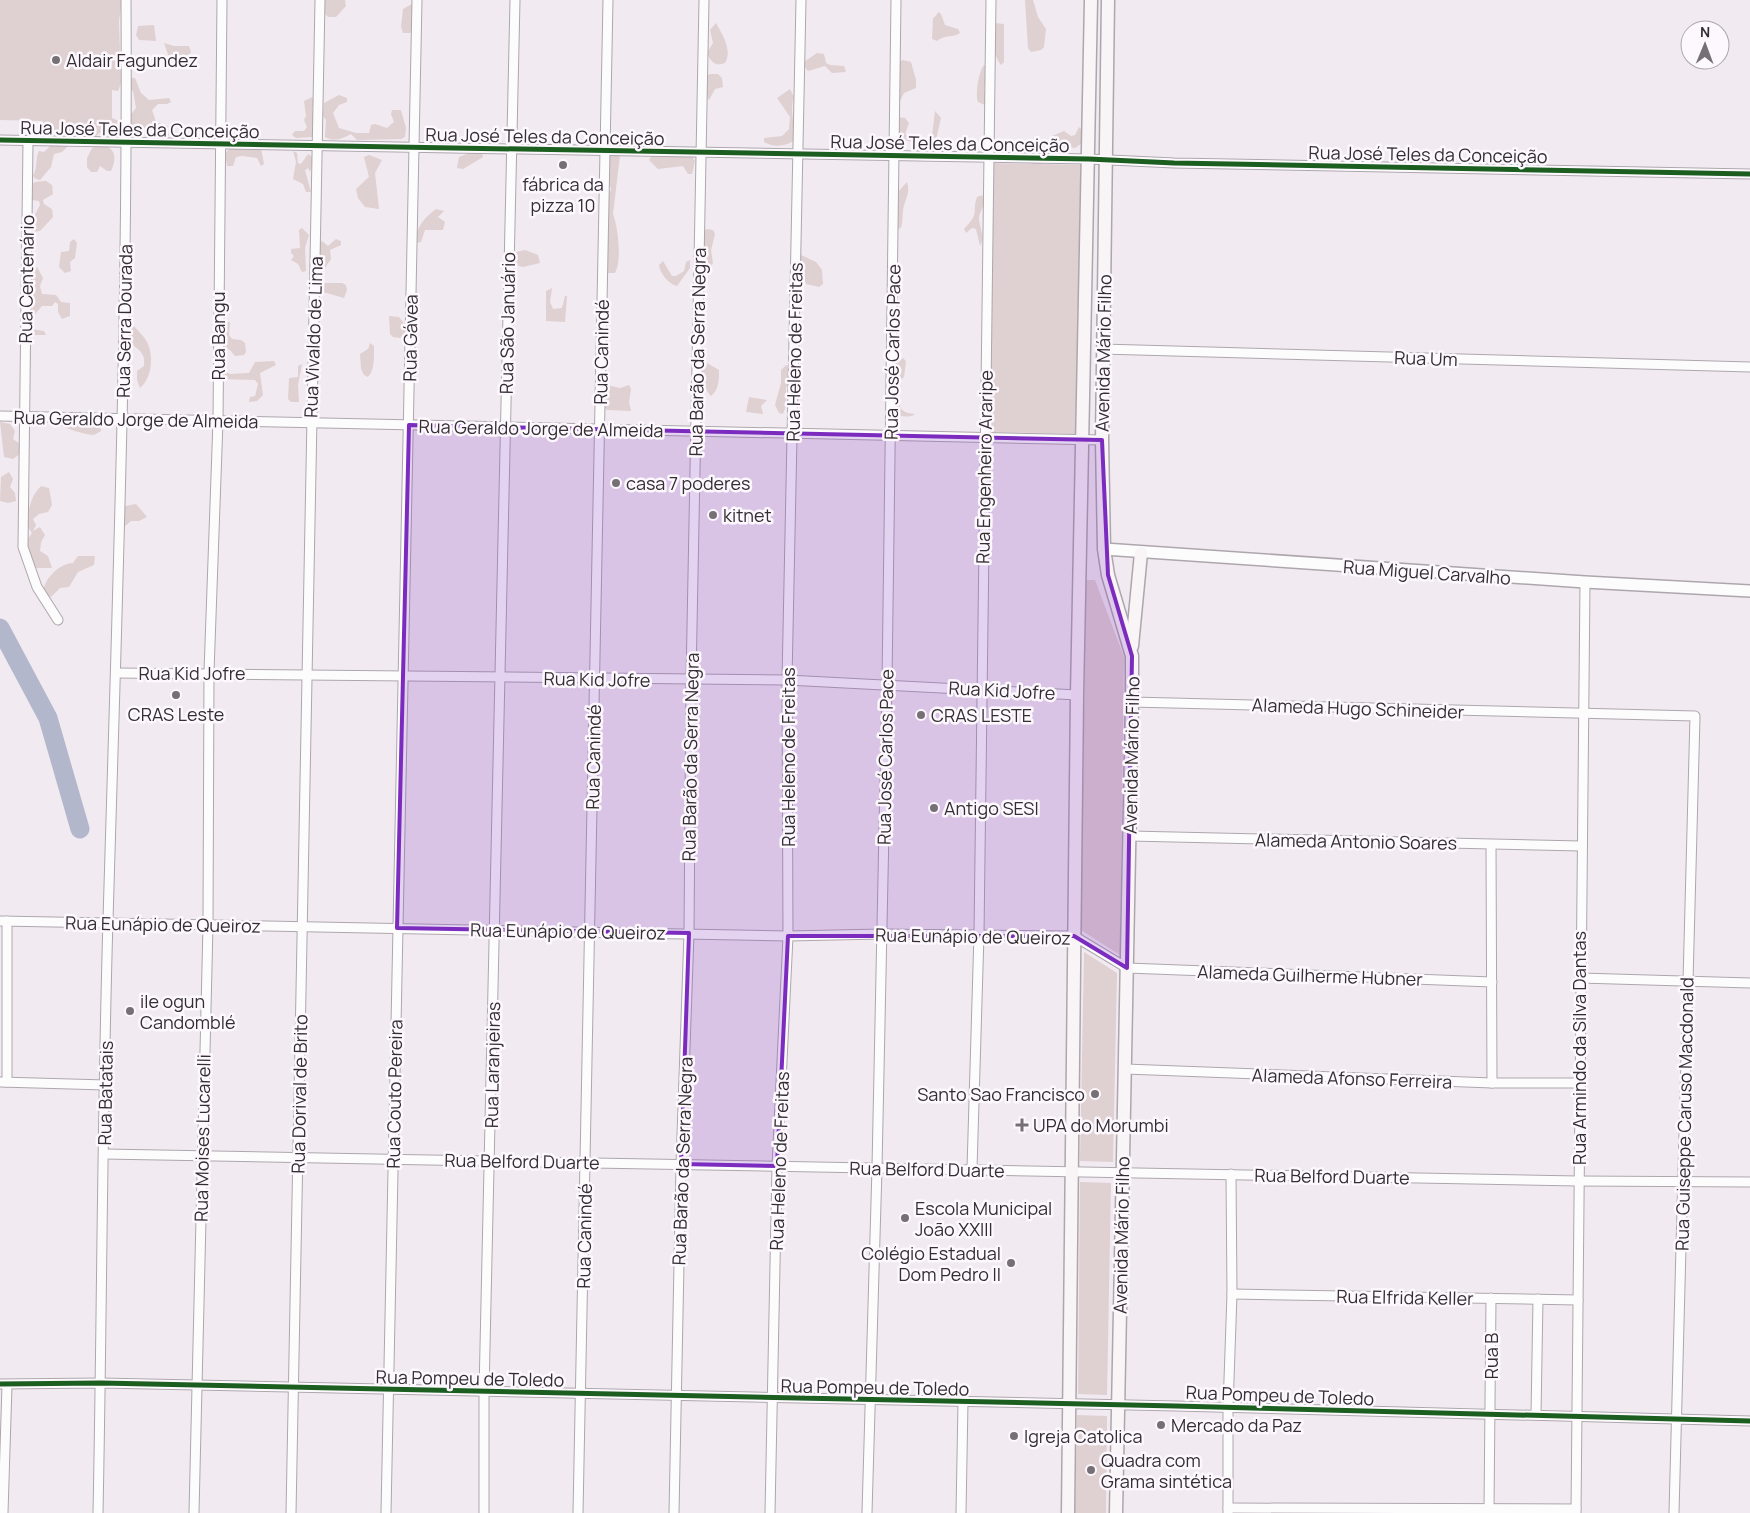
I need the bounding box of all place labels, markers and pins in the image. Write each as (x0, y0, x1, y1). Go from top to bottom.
place label: Aldair Fagundez (66, 48, 198, 72)
marker: Aldair Fagundez (50, 54, 62, 66)
marker: fábrica da pizza 10 (557, 159, 569, 171)
place label: fábrica da pizza 10 (522, 172, 604, 217)
place label: casa 7 poderes (626, 471, 750, 495)
marker: casa 7 poderes (610, 477, 622, 489)
place label: kitnet (723, 503, 772, 527)
marker: kitnet (707, 509, 719, 521)
marker: CRAS Leste (170, 689, 182, 701)
place label: CRAS Leste (128, 702, 224, 726)
place label: CRAS LESTE (931, 703, 1032, 727)
marker: CRAS LESTE (915, 709, 927, 721)
place label: Antigo SESI (944, 796, 1039, 820)
marker: Antigo SESI (928, 802, 940, 814)
place label: ile ogun Candomblé (140, 989, 235, 1034)
marker: ile ogun Candomblé (124, 1005, 136, 1017)
place label: Santo Sao Francisco (917, 1082, 1085, 1106)
marker: Santo Sao Francisco (1089, 1088, 1101, 1100)
place label: UPA do Morumbi (1033, 1113, 1169, 1137)
marker: UPA do Morumbi (1015, 1118, 1029, 1132)
place label: Escola Municipal João XXIII (915, 1196, 1052, 1241)
marker: Escola Municipal João XXIII (899, 1212, 911, 1224)
place label: Colégio Estadual Dom Pedro II (861, 1241, 1001, 1286)
marker: Colégio Estadual Dom Pedro II (1005, 1257, 1017, 1269)
place label: Mercado da Paz (1171, 1413, 1302, 1437)
marker: Mercado da Paz (1155, 1419, 1167, 1431)
place label: Igreja Catolica (1024, 1424, 1142, 1448)
marker: Igreja Catolica (1008, 1430, 1020, 1442)
place label: Quadra com Grama sintética (1101, 1448, 1232, 1493)
marker: Quadra com Grama sintética (1085, 1464, 1097, 1476)

